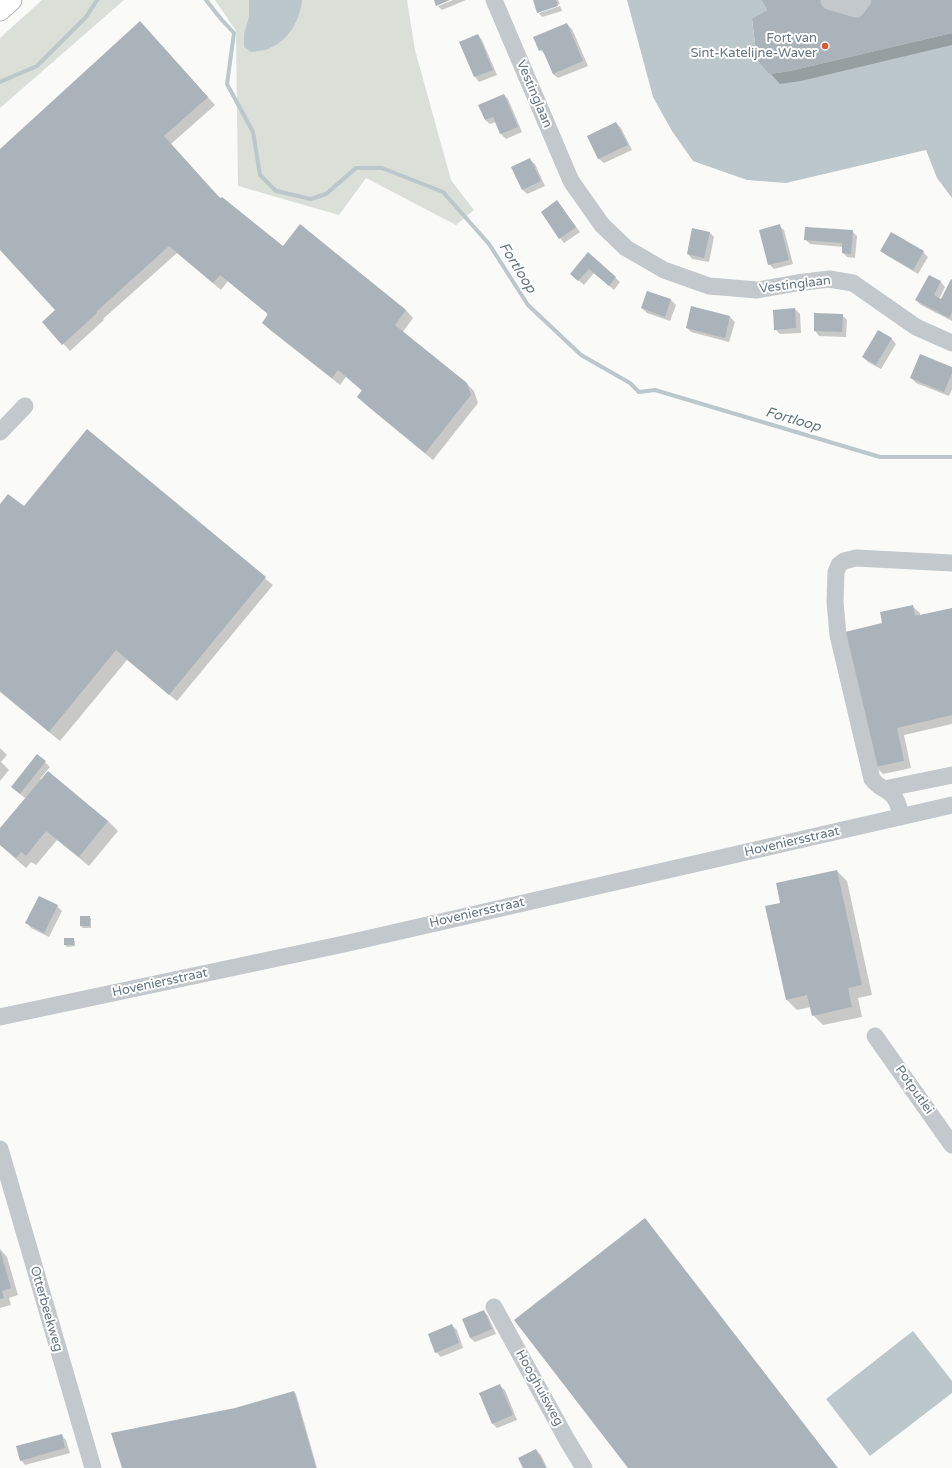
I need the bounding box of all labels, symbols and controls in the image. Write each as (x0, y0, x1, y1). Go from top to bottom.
place label: Fort van Sint-Katelijne-Waver (690, 31, 817, 62)
marker: Fort van Sint-Katelijne-Waver (820, 41, 830, 51)
street label: Vestinglaan (513, 58, 555, 130)
water label: Fortloop (495, 240, 539, 296)
street label: Vestinglaan (758, 273, 832, 297)
water label: Fortloop (764, 404, 822, 436)
street label: Hoveniersstraat (743, 824, 841, 860)
street label: Hoveniersstraat (428, 895, 526, 931)
street label: Hoveniersstraat (111, 965, 209, 1001)
street label: Potputlei (891, 1062, 937, 1118)
street label: Otterbeekweg (26, 1264, 66, 1354)
street label: Hooghuisweg (512, 1347, 566, 1429)

